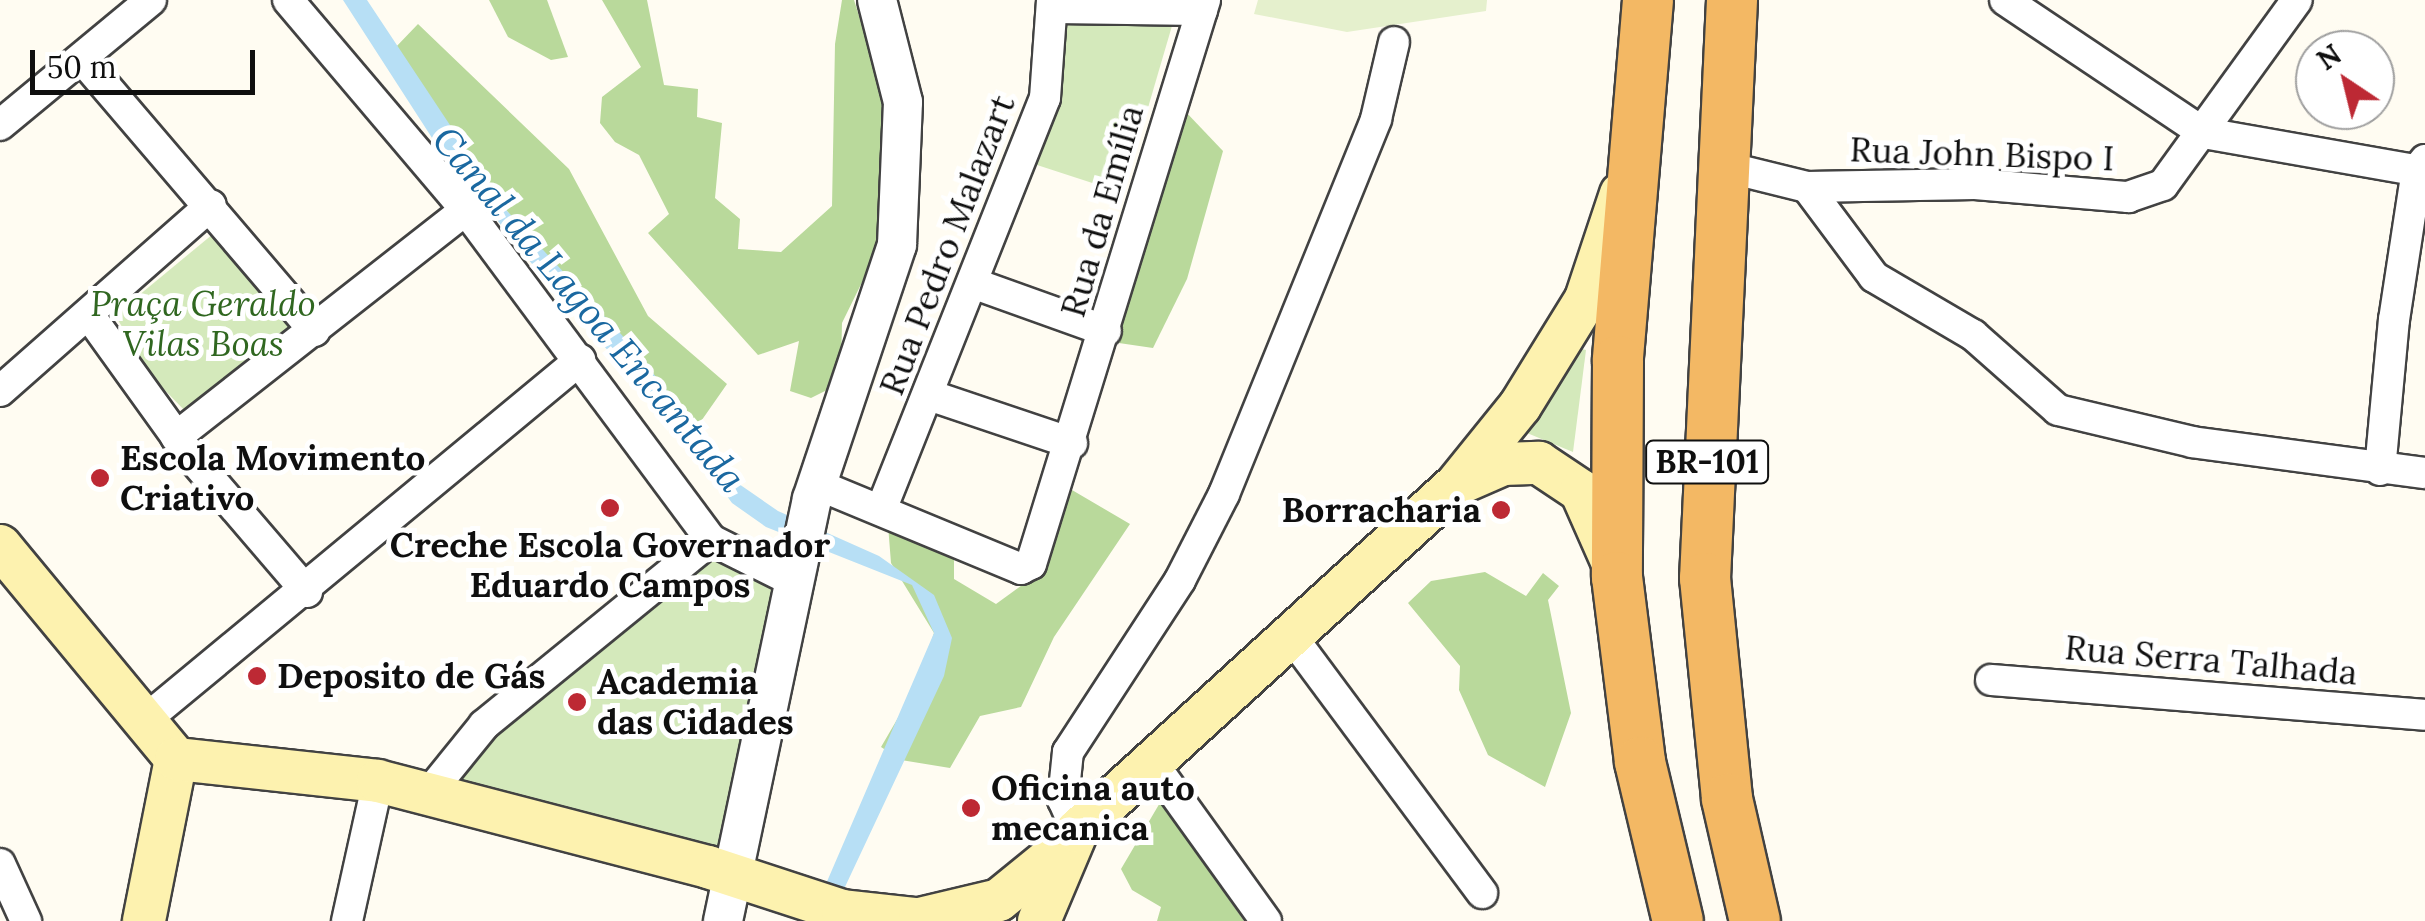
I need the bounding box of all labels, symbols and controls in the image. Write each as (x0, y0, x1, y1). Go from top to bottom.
scale bar (35, 30, 260, 92)
north arrow (2295, 30, 2395, 130)
text: N (2310, 36, 2348, 78)
text: 50 m (47, 48, 117, 86)
street label: Rua Pedro Malazart (870, 89, 1024, 401)
street label: Rua da Emília (1052, 100, 1152, 322)
water label: Canal da Lagoa Encantada (423, 117, 755, 501)
street label: Rua John Bispo I (1849, 128, 2115, 180)
park label: Praça Geraldo Vilas Boas (90, 283, 316, 365)
road number: BR-101 (1644, 435, 1770, 489)
place label: Escola Movimento Criativo (120, 437, 425, 519)
marker: Escola Movimento Criativo (89, 467, 111, 489)
place label: Borracharia (1282, 489, 1481, 531)
marker: Creche Escola Governador Eduardo Campos (599, 497, 621, 519)
marker: Borracharia (1490, 499, 1512, 521)
place label: Creche Escola Governador Eduardo Campos (390, 524, 830, 606)
street label: Rua Serra Talhada (2063, 626, 2359, 694)
place label: Deposito de Gás (277, 655, 546, 697)
place label: Academia das Cidades (597, 661, 794, 743)
marker: Deposito de Gás (246, 665, 268, 687)
marker: Academia das Cidades (566, 691, 588, 713)
place label: Oficina auto mecanica (991, 767, 1195, 849)
marker: Oficina auto mecanica (960, 797, 982, 819)

